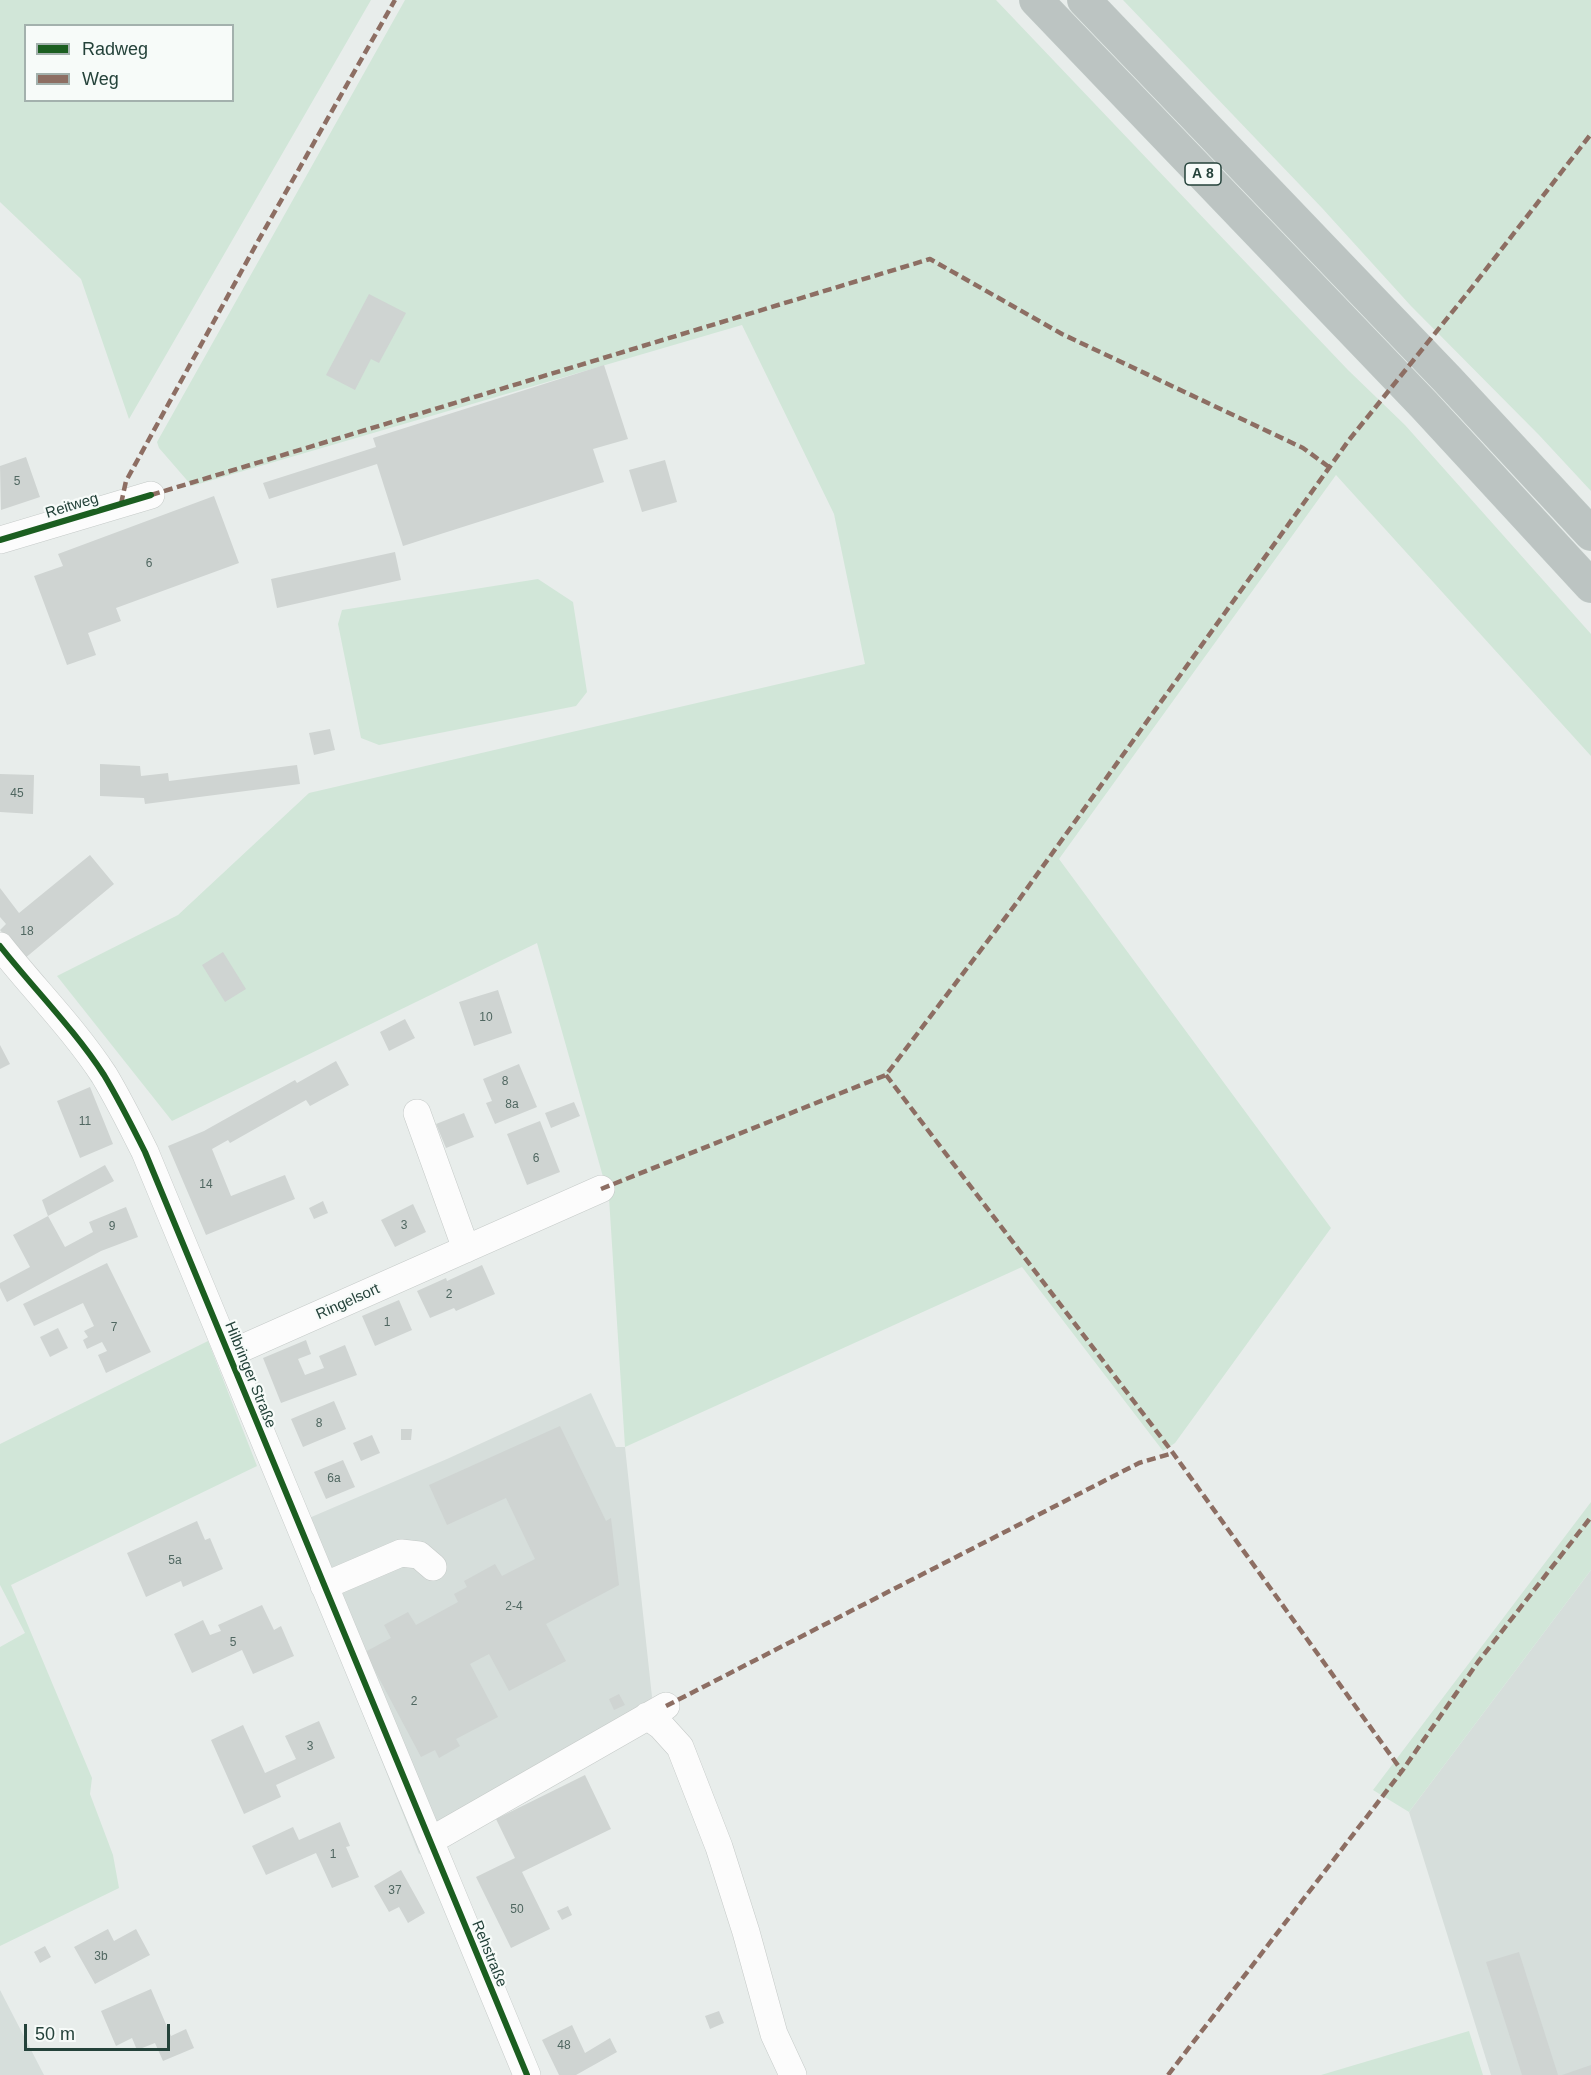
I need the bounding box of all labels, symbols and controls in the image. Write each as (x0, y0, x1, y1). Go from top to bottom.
legend (24, 24, 234, 102)
text: Radweg (82, 39, 148, 59)
text: Weg (82, 69, 119, 89)
road number: A 8 (1185, 163, 1221, 185)
house number: 5 (14, 475, 20, 489)
street label: Reitweg (43, 489, 101, 523)
house number: 6 (146, 557, 152, 571)
house number: 45 (10, 787, 24, 801)
house number: 18 (20, 925, 34, 939)
house number: 10 (479, 1011, 493, 1025)
house number: 8 (502, 1075, 508, 1089)
house number: 8a (505, 1098, 519, 1112)
house number: 11 (79, 1115, 91, 1129)
house number: 6 (533, 1152, 539, 1166)
house number: 14 (199, 1178, 213, 1192)
house number: 3 (401, 1219, 407, 1233)
house number: 9 (109, 1220, 115, 1234)
street label: Ringelsort (313, 1280, 383, 1324)
house number: 2 (446, 1288, 452, 1302)
house number: 1 (384, 1316, 390, 1330)
street label: Hilbringer Straße (220, 1319, 280, 1431)
house number: 7 (111, 1321, 117, 1335)
house number: 8 (316, 1417, 322, 1431)
house number: 6a (327, 1472, 341, 1486)
house number: 5a (168, 1554, 182, 1568)
house number: 2-4 (505, 1600, 523, 1614)
house number: 5 (230, 1636, 236, 1650)
house number: 2 (411, 1695, 417, 1709)
house number: 3 (307, 1740, 313, 1754)
house number: 1 (330, 1848, 336, 1862)
house number: 37 (388, 1884, 402, 1898)
house number: 50 (510, 1903, 524, 1917)
street label: Rehstraße (468, 1918, 510, 1990)
house number: 3b (94, 1950, 108, 1964)
scale bar (27, 2012, 172, 2050)
text: 50 m (35, 2024, 75, 2044)
house number: 48 (557, 2039, 571, 2053)

